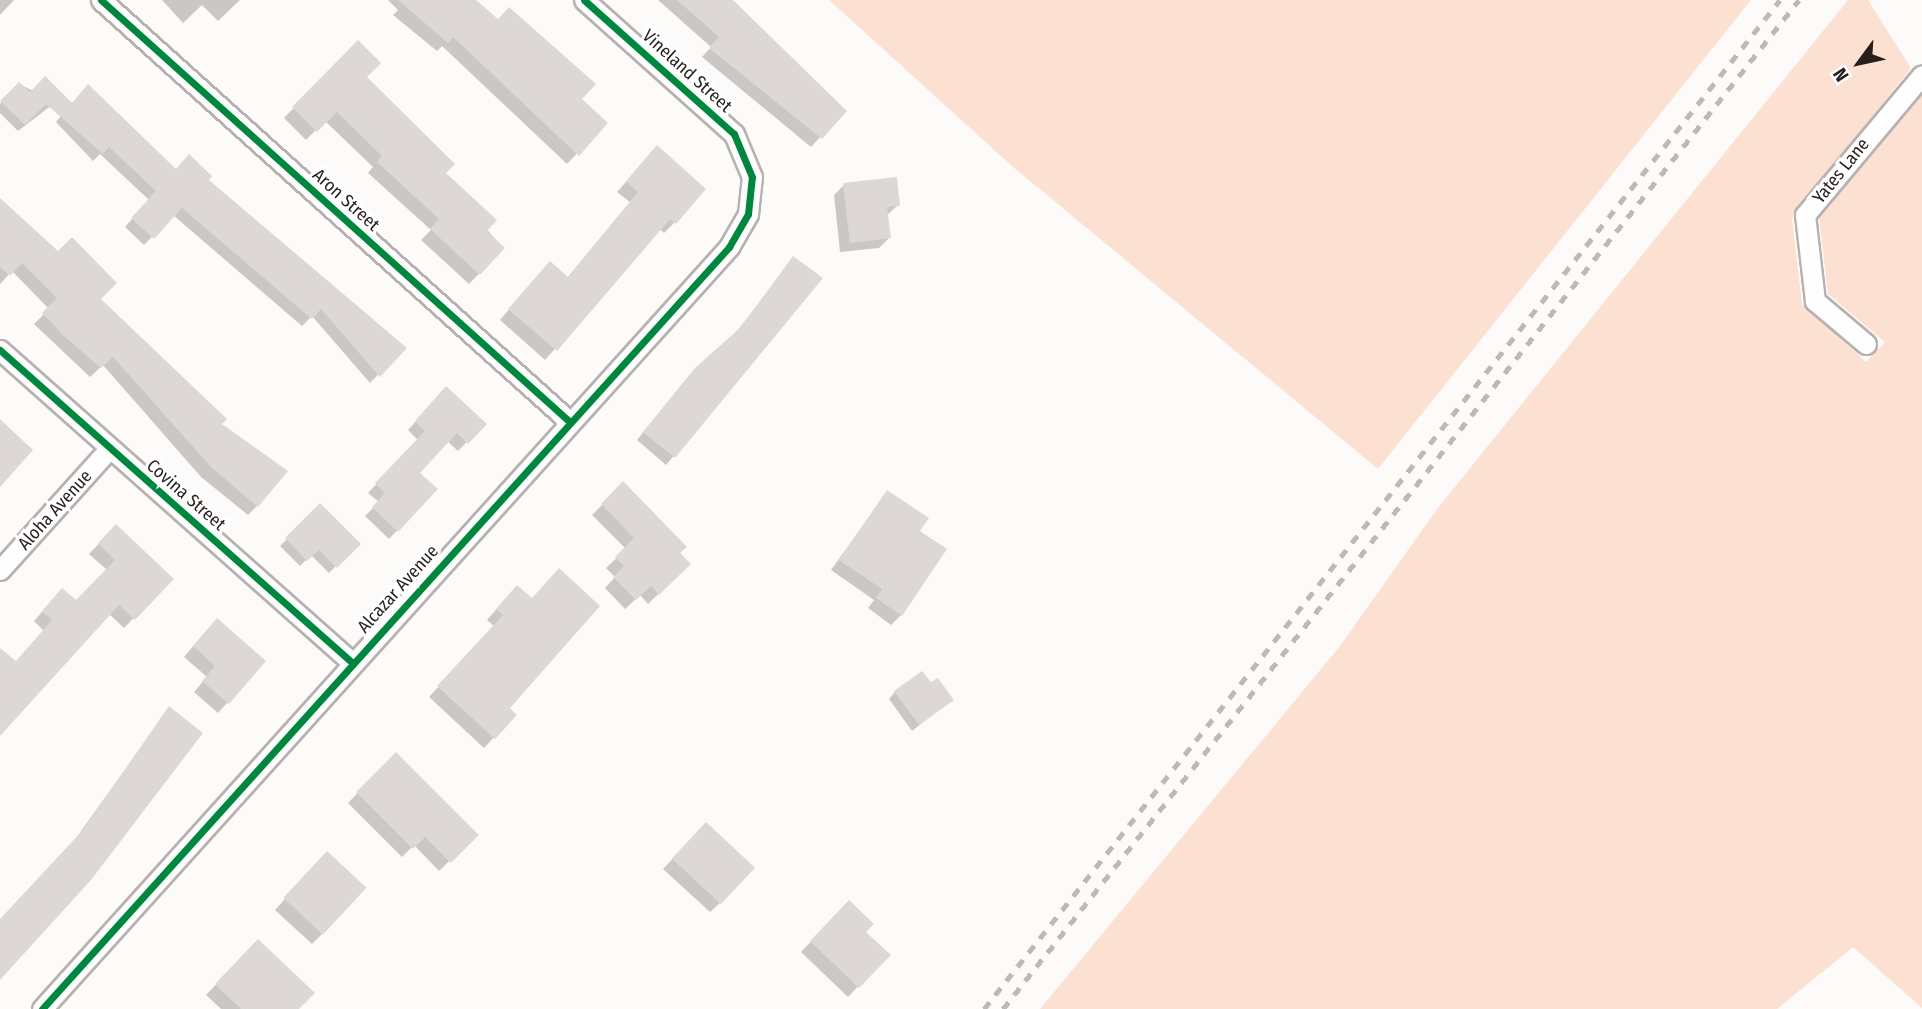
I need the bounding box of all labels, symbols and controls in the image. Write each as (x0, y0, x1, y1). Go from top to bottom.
street label: Vineland Street (638, 25, 736, 117)
north arrow (1824, 28, 1894, 98)
text: N (1828, 64, 1854, 86)
street label: Yates Lane (1808, 134, 1874, 208)
street label: Aron Street (308, 164, 384, 236)
street label: Covina Street (142, 455, 230, 535)
street label: Aloha Avenue (13, 466, 97, 554)
street label: Alcazar Avenue (353, 541, 443, 637)

